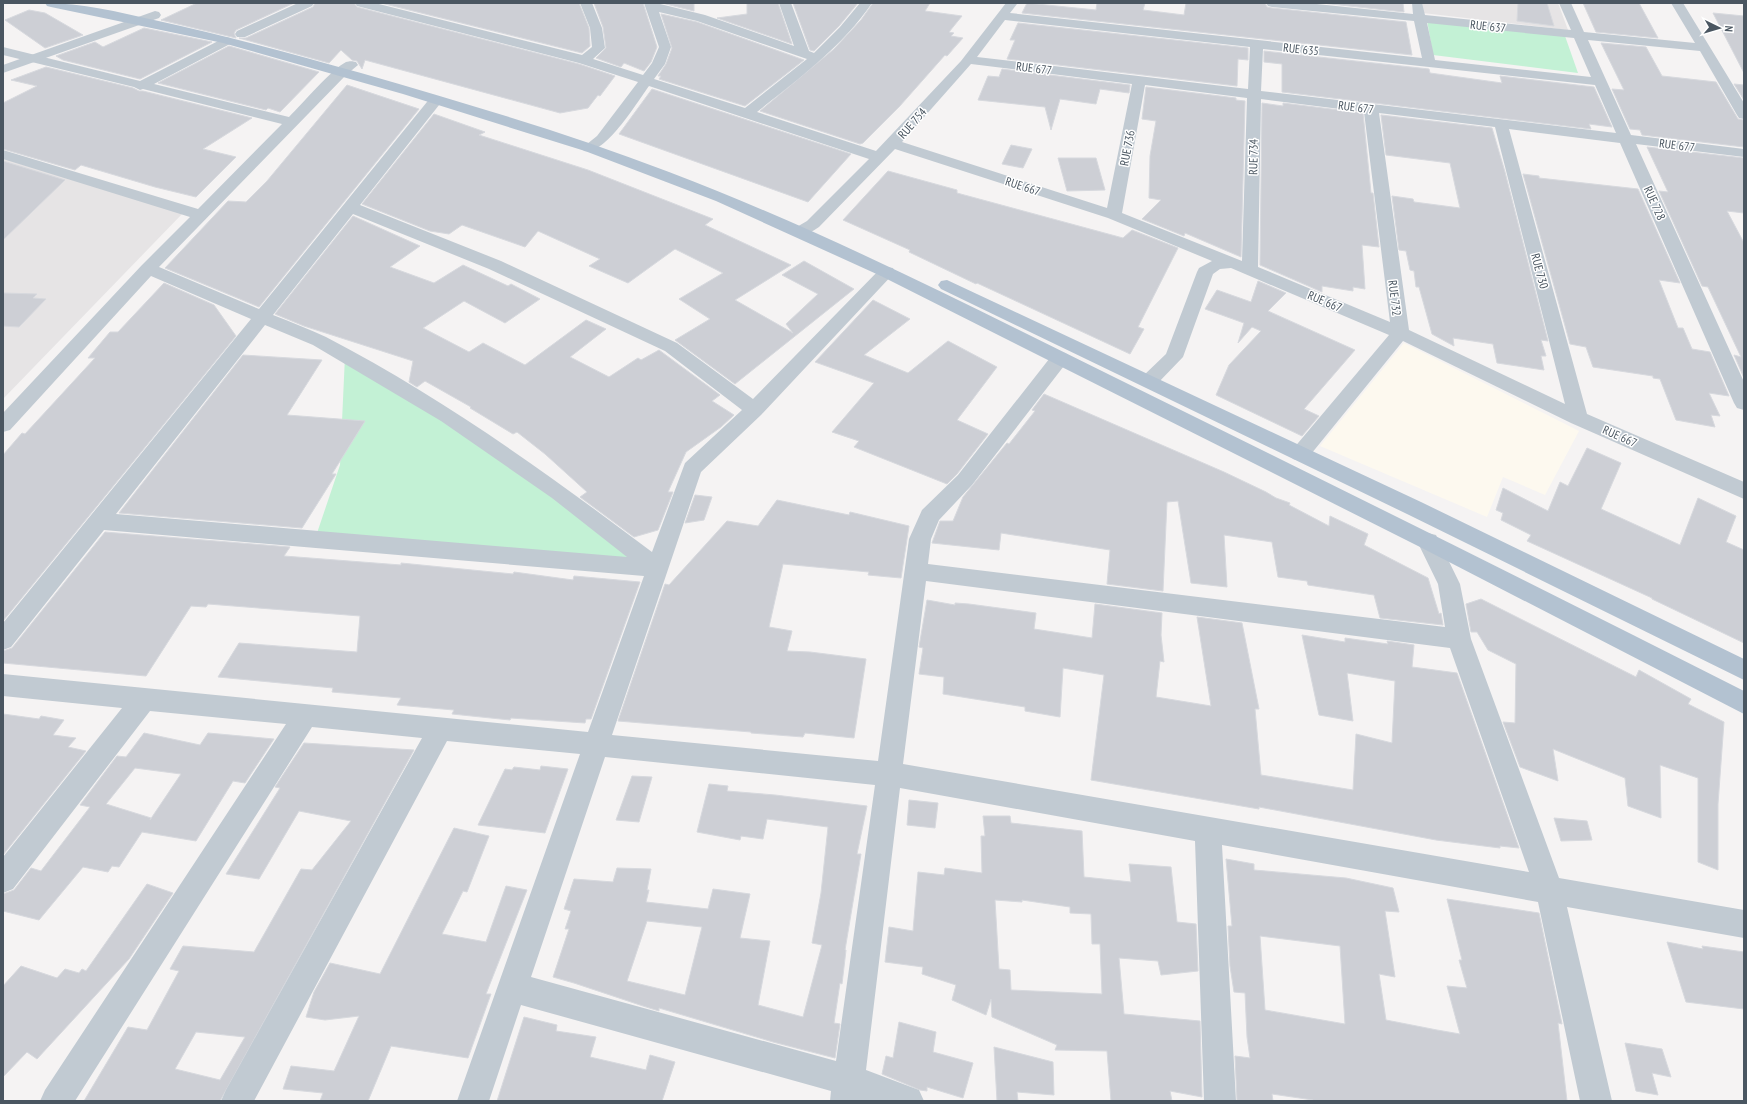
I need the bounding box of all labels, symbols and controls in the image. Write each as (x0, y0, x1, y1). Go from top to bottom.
north arrow (1699, 8, 1739, 48)
street label: RUE 637 (1469, 17, 1507, 35)
text: N (1722, 25, 1736, 32)
street label: RUE 635 (1282, 40, 1320, 58)
street label: RUE 677 (1015, 58, 1053, 78)
street label: RUE 677 (1337, 97, 1375, 117)
street label: RUE 754 (895, 104, 930, 141)
street label: RUE 736 (1116, 129, 1138, 167)
street label: RUE 677 (1658, 135, 1696, 155)
street label: RUE 734 (1245, 138, 1261, 175)
street label: RUE 667 (1004, 173, 1042, 199)
street label: RUE 728 (1641, 184, 1669, 222)
street label: RUE 730 (1528, 252, 1552, 290)
street label: RUE 732 (1385, 279, 1405, 317)
street label: RUE 667 (1306, 287, 1344, 315)
street label: RUE 667 (1601, 422, 1639, 450)

